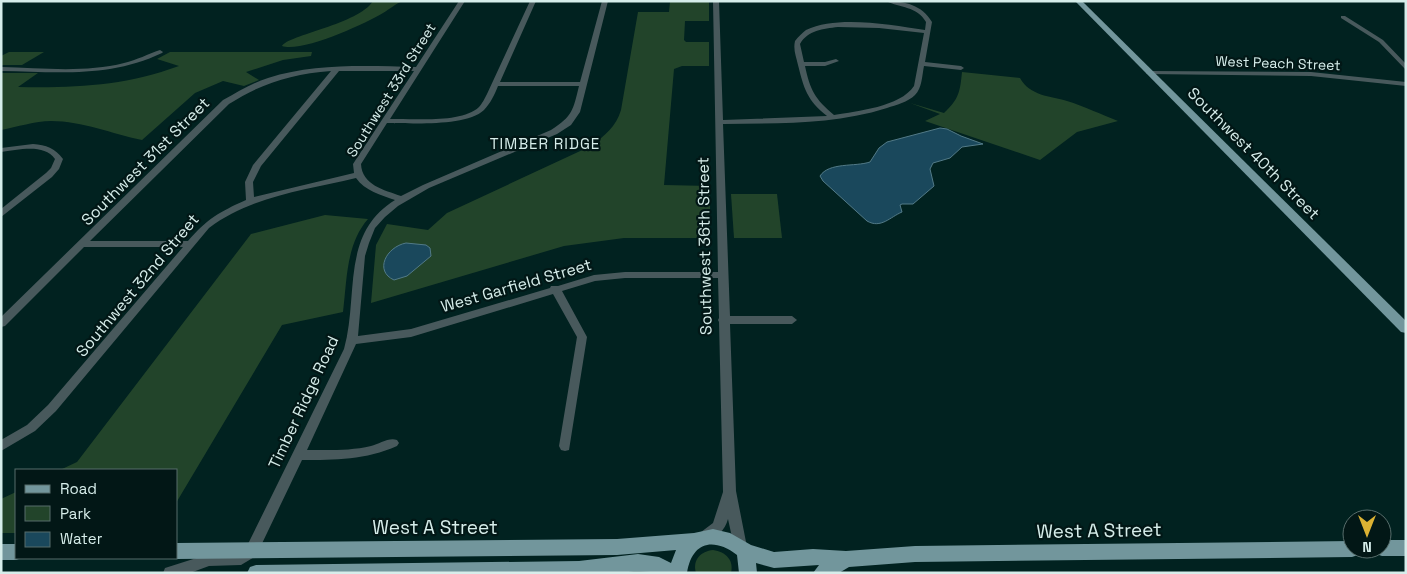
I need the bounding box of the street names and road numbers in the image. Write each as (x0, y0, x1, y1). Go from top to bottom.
street label: Southwest 33rd Street (342, 20, 440, 160)
street label: West Peach Street (1215, 52, 1341, 74)
street label: Southwest 40th Street (1183, 83, 1324, 224)
street label: Southwest 31st Street (77, 93, 214, 230)
street label: Southwest 36th Street (692, 157, 717, 335)
street label: Southwest 32nd Street (71, 209, 204, 361)
street label: West Garfield Street (438, 254, 594, 317)
street label: Timber Ridge Road (263, 332, 343, 472)
street label: West A Street (372, 515, 498, 540)
street label: West A Street (1036, 517, 1162, 544)

